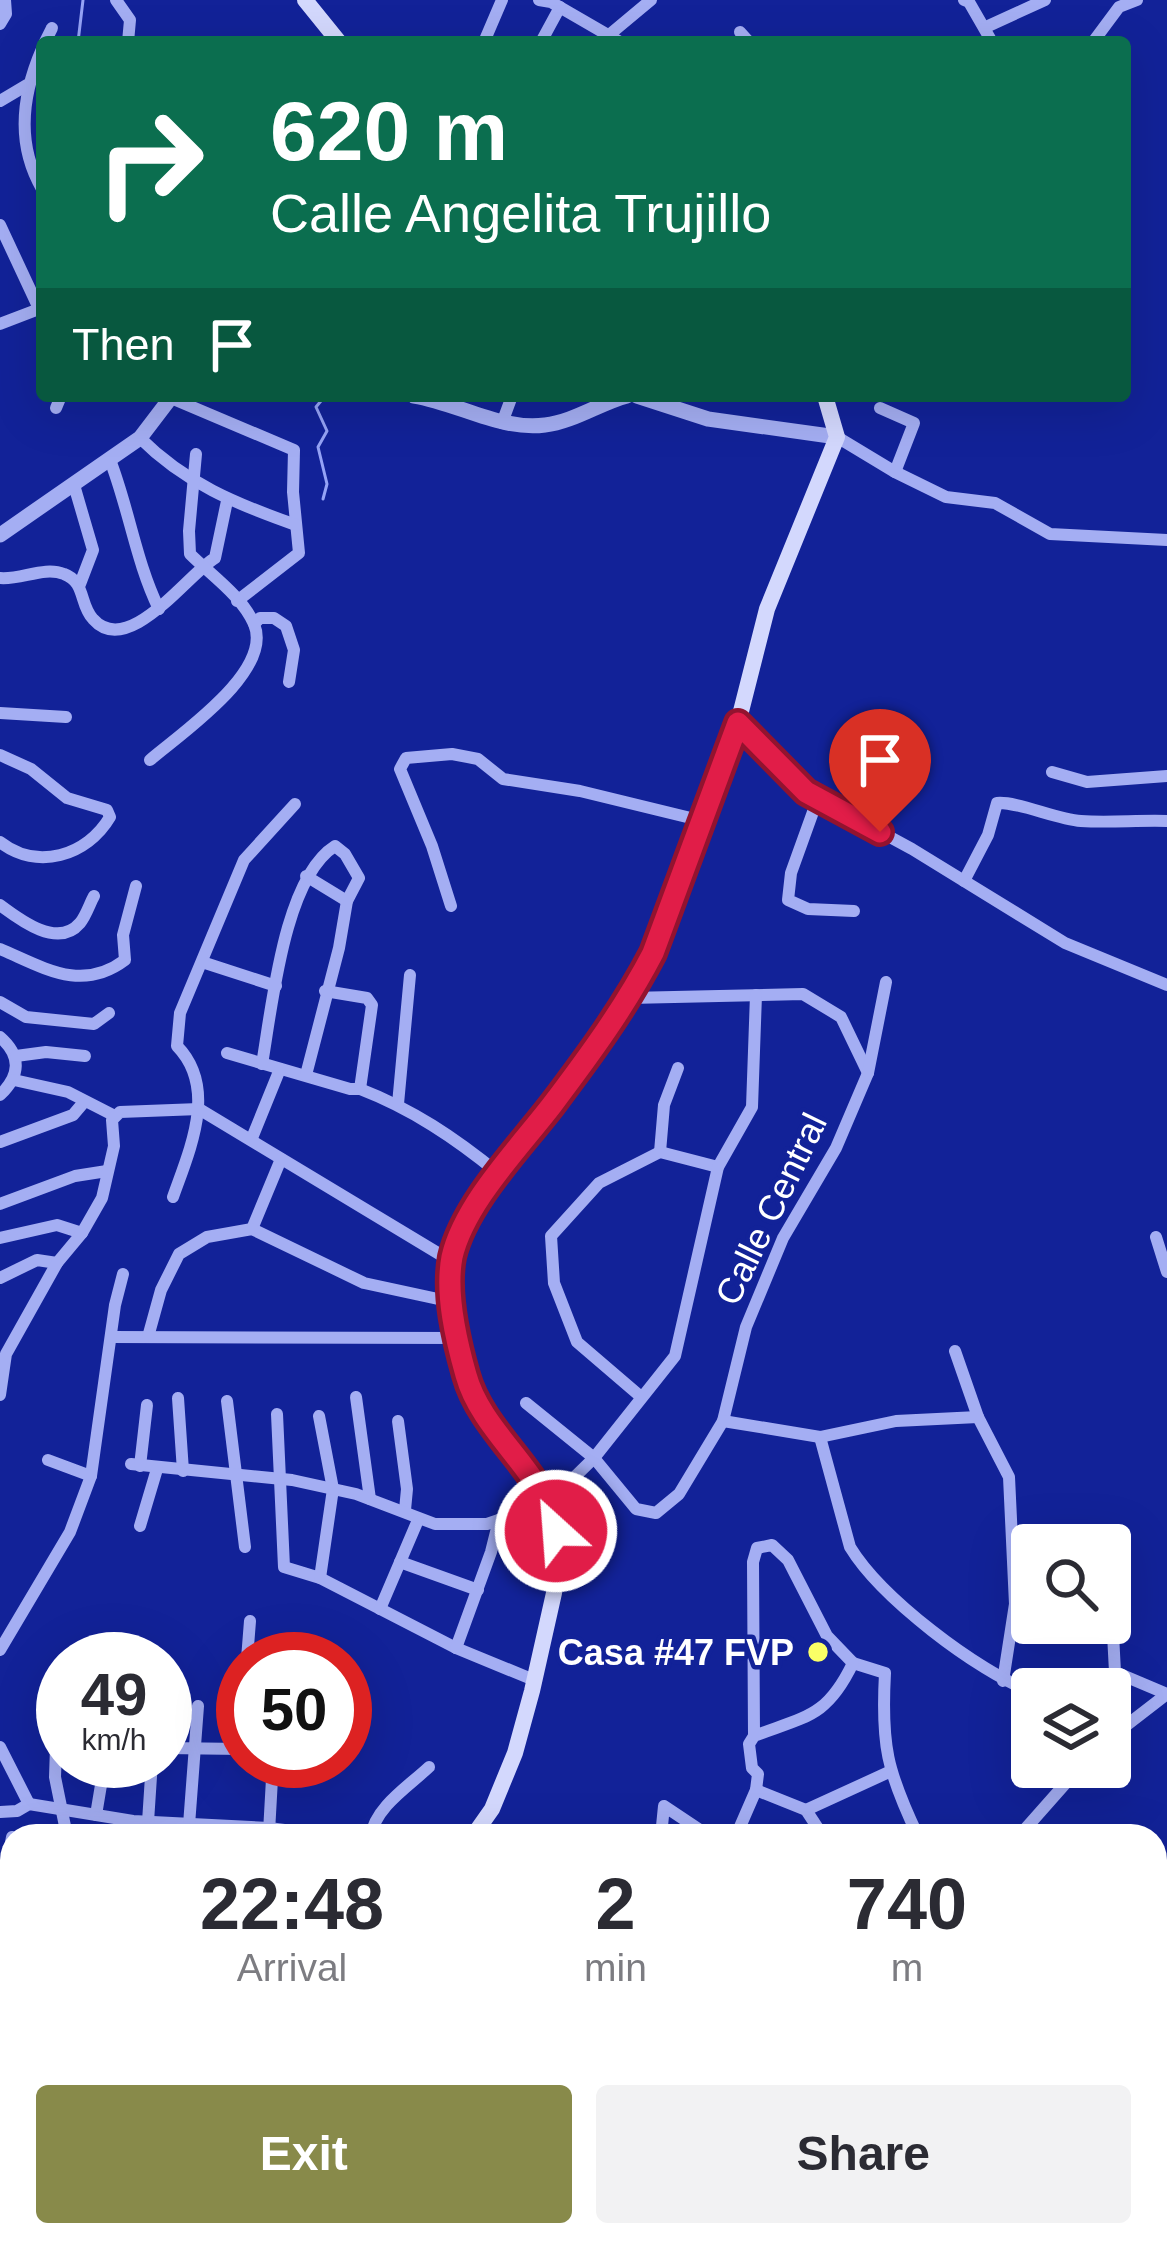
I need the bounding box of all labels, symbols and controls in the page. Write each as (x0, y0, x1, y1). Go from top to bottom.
icon: right (72, 84, 228, 240)
text: 620 m (270, 84, 508, 178)
text: Calle Angelita Trujillo (270, 183, 771, 243)
icon: arrive (199, 312, 265, 378)
text: Then (72, 319, 175, 370)
pin (829, 709, 931, 832)
icon: arrive (847, 727, 913, 793)
street label: Calle Central (707, 1106, 835, 1312)
position arrow (493, 1468, 619, 1594)
map controls (1011, 1524, 1131, 1788)
button: search (1011, 1524, 1131, 1644)
speed limit sign: 50 (216, 1632, 372, 1788)
place label: Casa #47 FVP (558, 1632, 794, 1673)
marker: Casa #47 FVP (805, 1639, 831, 1665)
text: 49 (81, 1661, 147, 1728)
button: layers (1011, 1668, 1131, 1788)
text: km/h (81, 1723, 147, 1756)
text: 22:48 (200, 1864, 384, 1944)
text: 2 (595, 1864, 636, 1944)
text: 740 (847, 1864, 967, 1944)
text: Arrival (237, 1946, 347, 1989)
text: min (584, 1946, 647, 1989)
text: m (891, 1946, 923, 1989)
button: Exit (36, 2085, 572, 2223)
button: Share (596, 2085, 1131, 2223)

